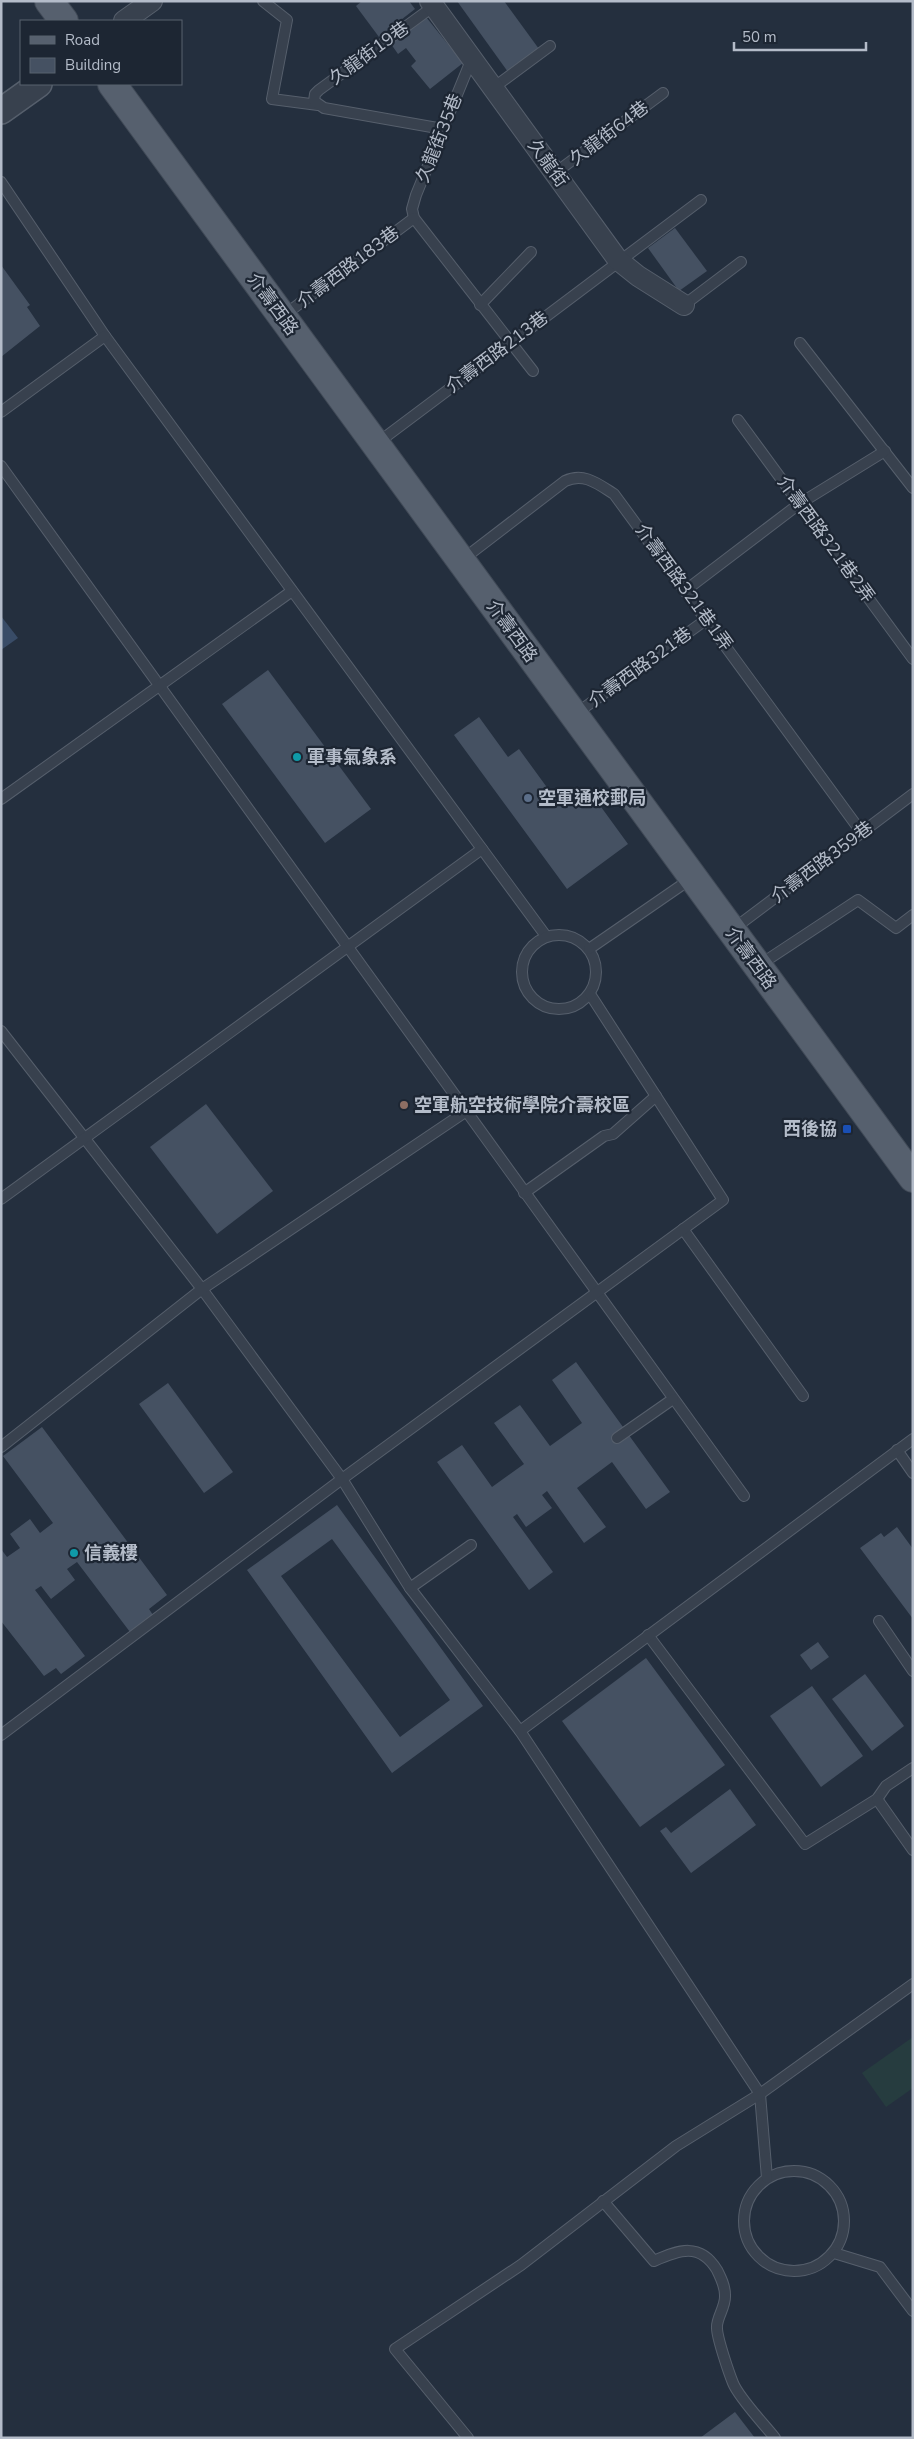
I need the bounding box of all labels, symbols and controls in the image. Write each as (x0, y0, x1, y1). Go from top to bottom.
street label: 久龍街19巷 (324, 16, 414, 90)
legend (20, 20, 182, 85)
scale bar (734, 20, 866, 52)
text: 50 m (742, 27, 777, 47)
text: Road (65, 30, 100, 50)
text: Building (65, 55, 121, 75)
street label: 久龍街35巷 (410, 90, 468, 186)
street label: 久龍街64巷 (564, 95, 654, 171)
street label: 久龍街 (522, 134, 574, 192)
street label: 介壽西路183巷 (292, 221, 404, 313)
street label: 介壽西路 (242, 268, 304, 340)
street label: 介壽西路213巷 (441, 306, 553, 398)
street label: 介壽西路321巷2弄 (772, 471, 880, 607)
street label: 介壽西路321巷1弄 (630, 519, 738, 655)
street label: 介壽西路 (481, 595, 543, 667)
street label: 介壽西路321巷 (583, 621, 697, 713)
place label: 軍事氣象系 (307, 745, 397, 769)
marker: 軍事氣象系 (291, 751, 303, 763)
place label: 空軍通校郵局 (538, 786, 646, 810)
marker: 空軍通校郵局 (522, 792, 534, 804)
street label: 介壽西路359巷 (766, 816, 878, 908)
street label: 介壽西路 (720, 922, 782, 994)
place label: 空軍航空技術學院介壽校區 (414, 1093, 630, 1117)
marker: 空軍航空技術學院介壽校區 (398, 1099, 410, 1111)
place label: 西後協 (783, 1117, 837, 1141)
marker: 西後協 (841, 1123, 853, 1135)
place label: 信義樓 (84, 1541, 138, 1565)
marker: 信義樓 (68, 1547, 80, 1559)

